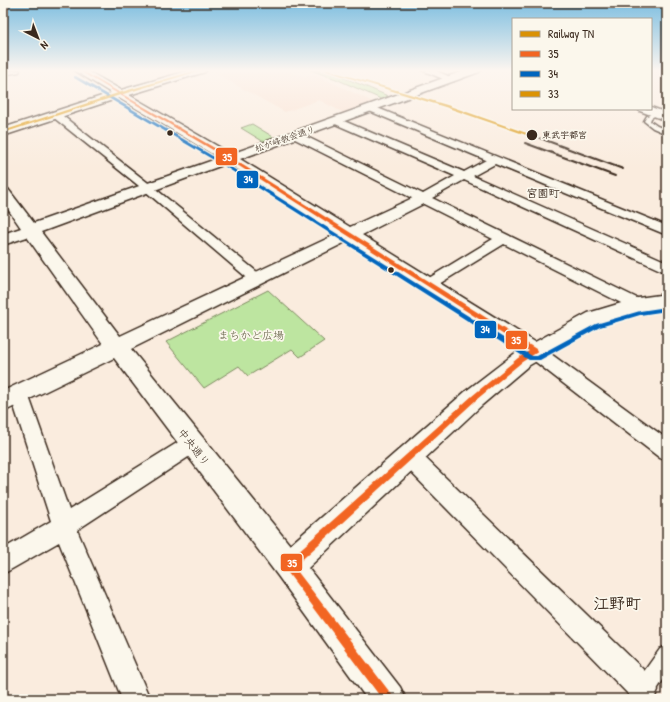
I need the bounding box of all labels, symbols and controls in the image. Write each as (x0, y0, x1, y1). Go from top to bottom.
north arrow (18, 18, 58, 58)
legend (512, 18, 652, 110)
text: Railway TN (548, 25, 594, 42)
text: N (38, 38, 52, 53)
text: 35 (548, 45, 558, 62)
text: 34 (548, 65, 558, 82)
text: 33 (548, 85, 559, 102)
street label: 松が峰教会通り (253, 123, 317, 155)
unlabelled marker (165, 128, 175, 138)
marker: 東武宇都宮 (525, 128, 539, 142)
place label: 東武宇都宮 (542, 129, 587, 141)
line badge: 35 (215, 147, 238, 166)
text: 35 (222, 150, 232, 164)
line badge: 34 (236, 170, 259, 189)
text: 34 (243, 172, 253, 186)
district label: 宮園町 (527, 186, 560, 200)
unlabelled marker (386, 265, 396, 275)
line badge: 34 (474, 320, 497, 339)
text: 34 (480, 322, 490, 336)
park label: まちかど広場 (218, 328, 284, 342)
line badge: 35 (505, 330, 528, 350)
text: 35 (511, 333, 521, 347)
street label: 中央通り (175, 425, 213, 469)
line badge: 35 (280, 553, 303, 572)
text: 35 (287, 556, 297, 570)
district label: 江野町 (593, 592, 641, 614)

